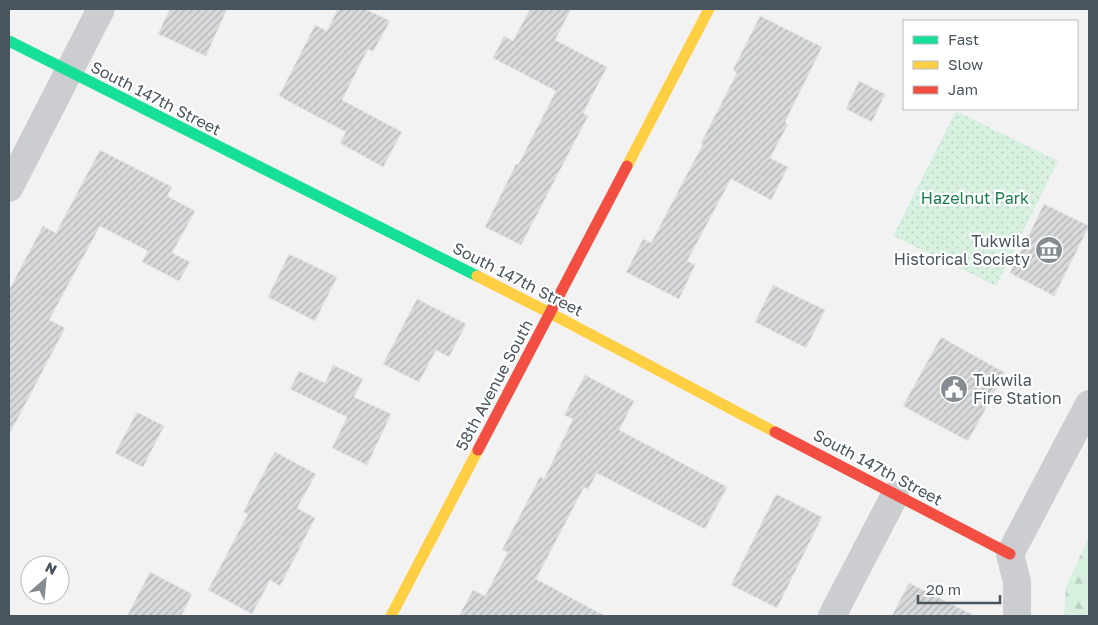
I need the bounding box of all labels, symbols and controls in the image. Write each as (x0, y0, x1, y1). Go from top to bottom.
legend (903, 20, 1078, 110)
text: Fast (948, 30, 979, 48)
text: Slow (948, 55, 983, 73)
street label: South 147th Street (88, 57, 224, 139)
text: Jam (948, 80, 978, 98)
park label: Hazelnut Park (921, 188, 1029, 208)
place label: Tukwila Historical Society (894, 231, 1030, 269)
museum icon: Tukwila Historical Society (1034, 235, 1064, 265)
street label: South 147th Street (450, 238, 586, 320)
street label: 58th Avenue South (451, 316, 537, 454)
place label: Tukwila Fire Station (973, 370, 1062, 408)
public building icon: Tukwila Fire Station (939, 374, 969, 404)
street label: South 147th Street (810, 425, 946, 509)
north arrow (20, 555, 70, 605)
text: N (43, 558, 60, 578)
scale bar (918, 572, 1000, 604)
text: 20 m (926, 580, 961, 598)

